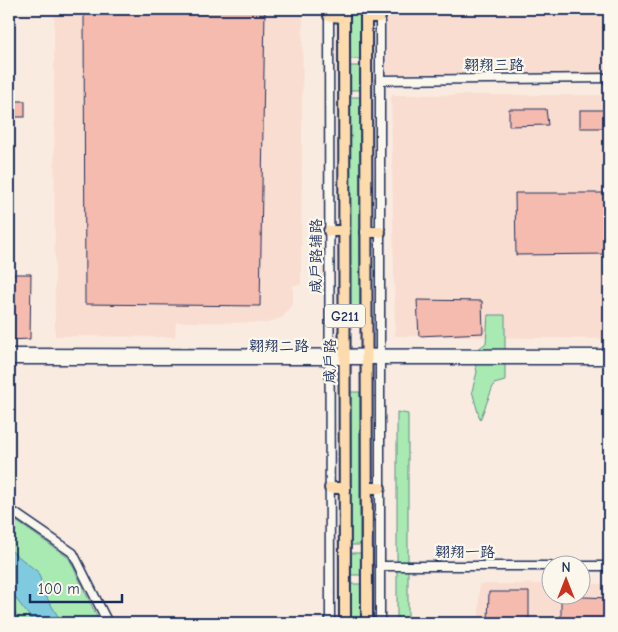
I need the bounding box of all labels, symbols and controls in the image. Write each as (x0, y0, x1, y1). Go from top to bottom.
street label: 翱翔三路 (464, 56, 524, 74)
street label: 咸户路辅路 (307, 218, 325, 294)
road number: G211 (325, 304, 365, 328)
street label: 翱翔二路 (249, 337, 309, 355)
street label: 咸户路 (321, 338, 339, 384)
street label: 翱翔一路 (435, 543, 495, 561)
north arrow (540, 554, 590, 604)
text: N (561, 559, 571, 576)
scale bar (30, 572, 122, 604)
text: 100 m (38, 580, 80, 598)

